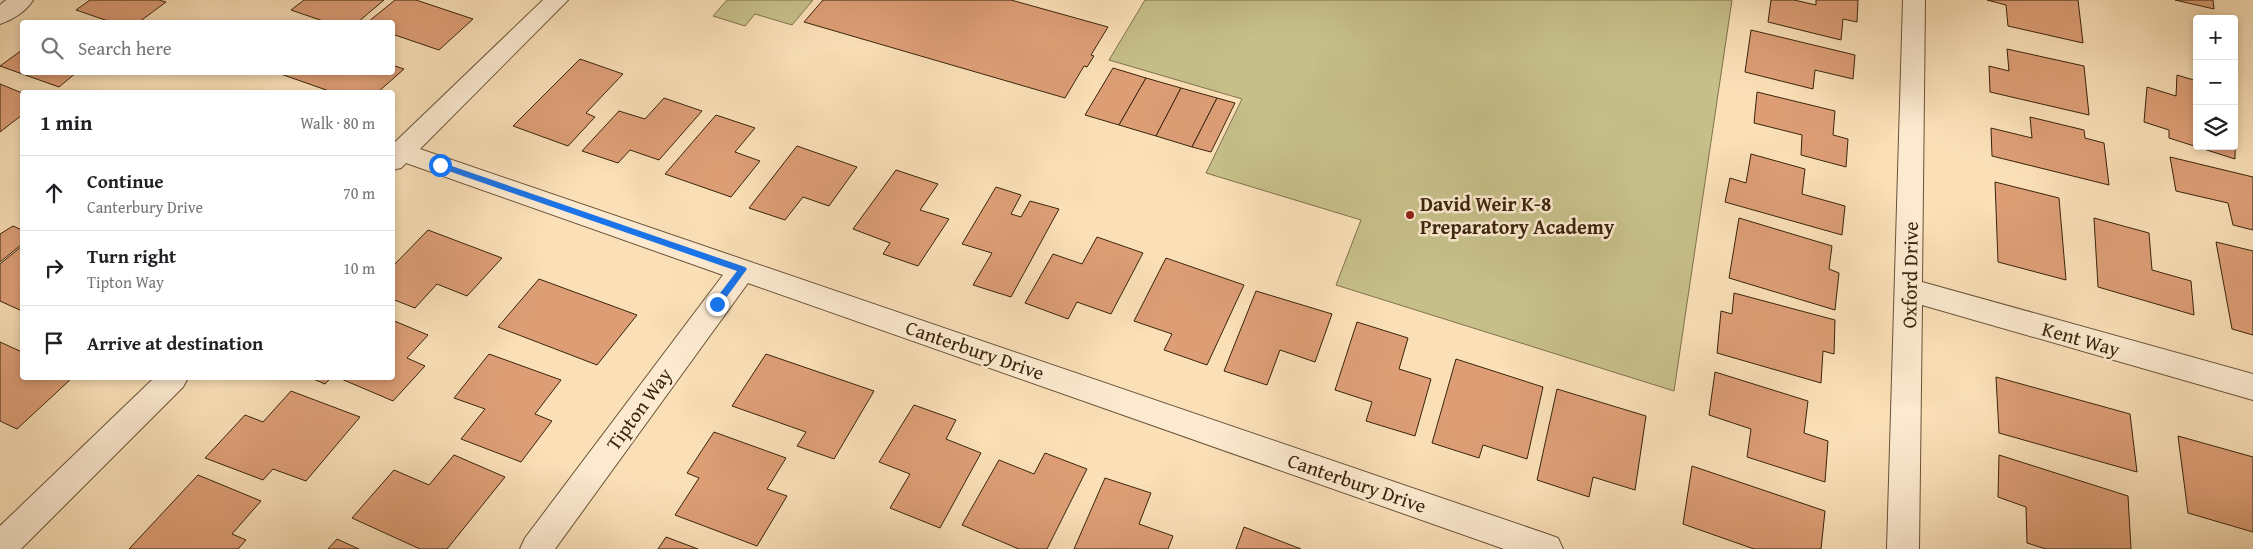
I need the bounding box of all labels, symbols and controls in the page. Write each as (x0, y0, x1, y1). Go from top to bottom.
map controls (2193, 15, 2238, 150)
button: + (2193, 15, 2238, 60)
search box (20, 20, 395, 75)
icon: search (38, 34, 66, 62)
text: Search here (78, 34, 172, 62)
button: − (2193, 60, 2238, 105)
button: layers (2193, 105, 2238, 150)
text: 1 min (40, 107, 92, 138)
text: Walk · 80 m (300, 111, 375, 135)
route start (429, 154, 452, 177)
text: Continue (87, 167, 164, 195)
icon: ahead (40, 179, 68, 207)
text: 70 m (343, 181, 375, 205)
place label: David Weir K-8 Preparatory Academy (1420, 189, 1615, 241)
text: Canterbury Drive (87, 195, 203, 219)
marker: David Weir K-8 Preparatory Academy (1404, 209, 1416, 221)
street label: Oxford Drive (1894, 221, 1925, 329)
text: Turn right (87, 242, 176, 270)
icon: right (40, 254, 68, 282)
text: 10 m (343, 256, 375, 280)
text: Tipton Way (87, 270, 164, 294)
route end (706, 293, 729, 316)
street label: Canterbury Drive (902, 312, 1048, 387)
street label: Kent Way (2039, 314, 2123, 363)
icon: arrive (40, 329, 68, 357)
text: Arrive at destination (87, 329, 263, 357)
street label: Tipton Way (599, 361, 679, 456)
street label: Canterbury Drive (1284, 445, 1430, 520)

